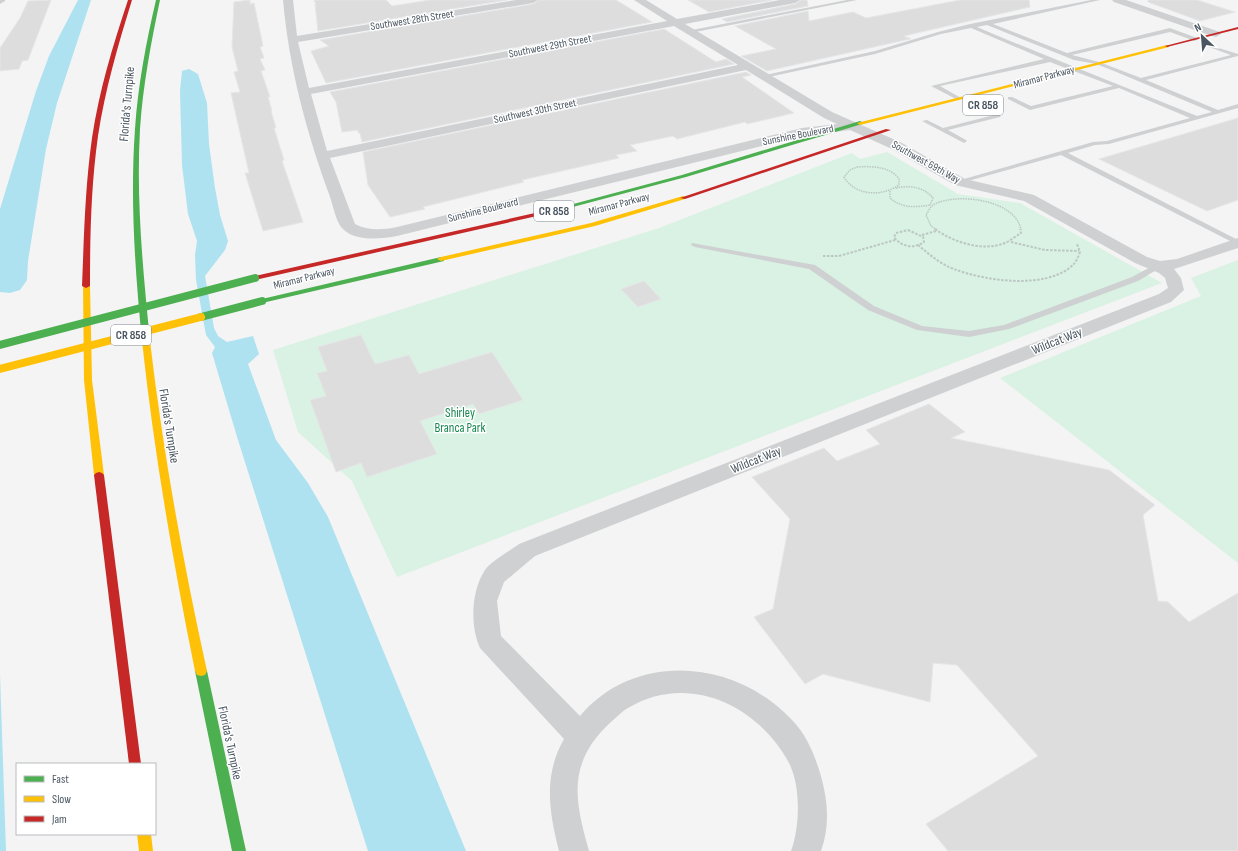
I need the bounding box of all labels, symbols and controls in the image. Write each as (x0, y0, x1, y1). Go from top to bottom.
street label: Southwest 28th Street (370, 7, 455, 33)
north arrow (1182, 16, 1222, 56)
text: N (1192, 20, 1203, 35)
street label: Southwest 29th Street (508, 31, 593, 60)
street label: Miramar Parkway (1012, 62, 1077, 91)
street label: Florida's Turnpike (116, 66, 138, 142)
road number: CR 858 (963, 95, 1003, 115)
street label: Southwest 30th Street (493, 96, 578, 126)
street label: Sunshine Boulevard (761, 122, 835, 148)
street label: Southwest 69th Way (889, 138, 963, 187)
street label: Miramar Parkway (587, 189, 652, 218)
street label: Sunshine Boulevard (447, 195, 520, 225)
road number: CR 858 (534, 201, 574, 221)
street label: Miramar Parkway (272, 264, 337, 292)
street label: Wildcat Way (1030, 324, 1084, 358)
road number: CR 858 (111, 325, 151, 345)
street label: Florida's Turnpike (155, 388, 183, 464)
park label: Shirley Branca Park (435, 405, 486, 436)
street label: Wildcat Way (729, 443, 783, 477)
street label: Florida's Turnpike (214, 705, 246, 781)
legend (16, 763, 156, 835)
text: Fast (52, 772, 69, 787)
text: Slow (52, 792, 71, 807)
text: Jam (51, 812, 67, 827)

